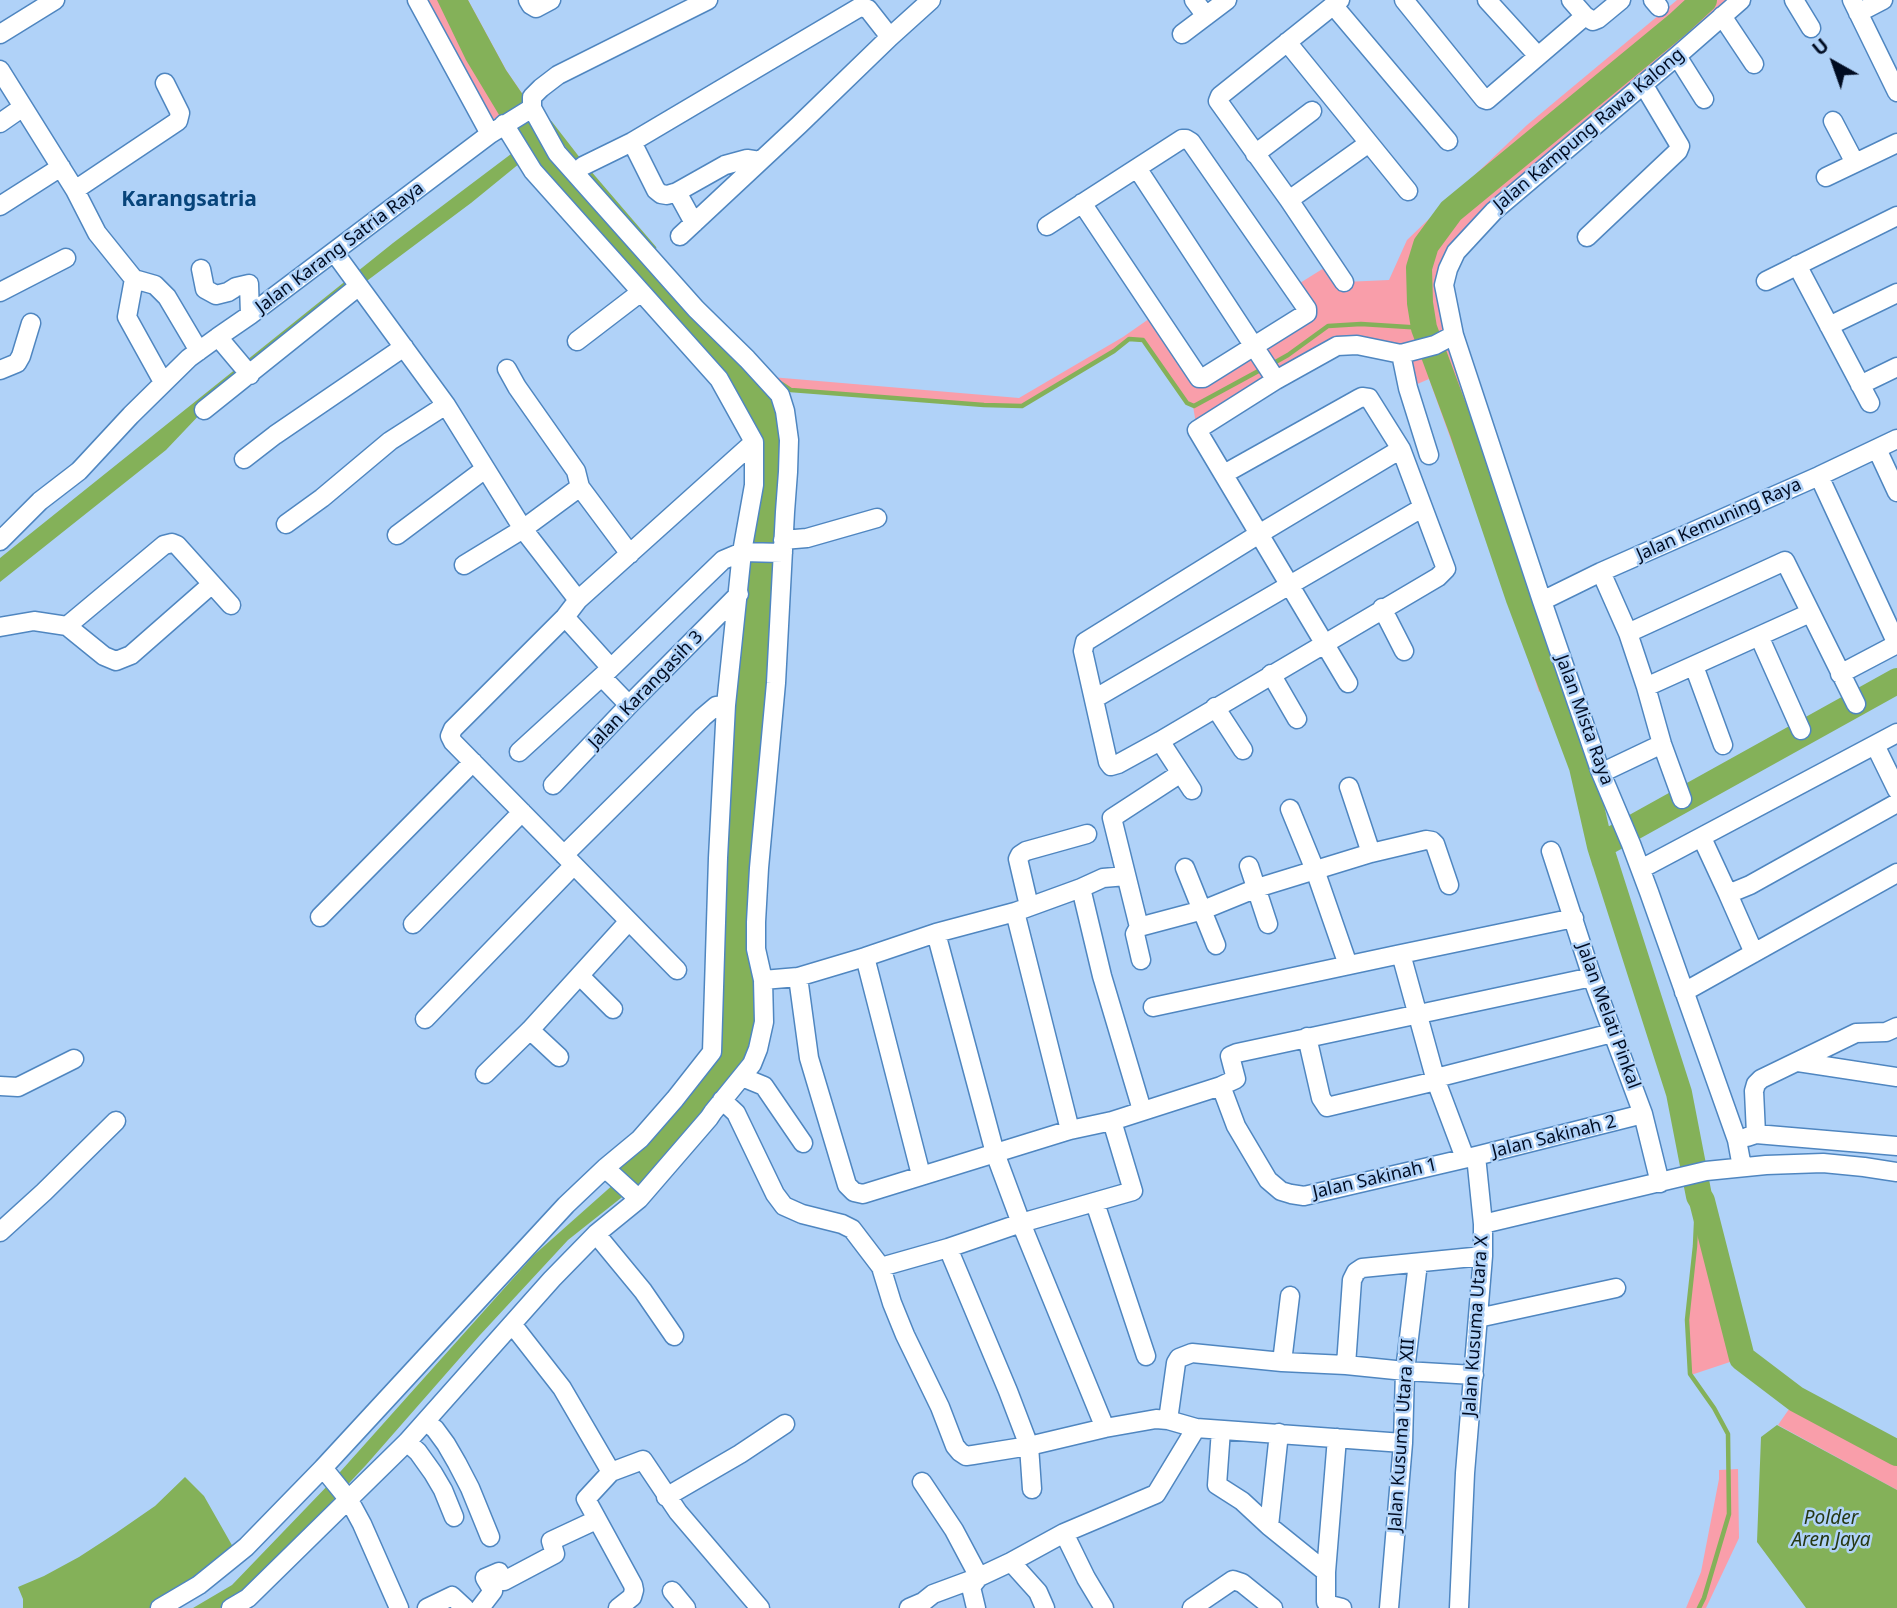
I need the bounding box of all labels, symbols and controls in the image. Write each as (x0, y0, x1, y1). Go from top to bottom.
north arrow (1799, 28, 1869, 98)
text: U (1807, 32, 1834, 61)
street label: Jalan Kampung Rawa Kalong (1489, 44, 1689, 216)
street label: Jalan Karang Satria Raya (252, 178, 428, 318)
district label: Karangsatria (121, 187, 257, 213)
street label: Jalan Kemuning Raya (1633, 474, 1805, 566)
street label: Jalan Karangasih 3 (584, 627, 708, 753)
street label: Jalan Mista Raya (1550, 652, 1618, 788)
street label: Jalan Melati Pinkal (1572, 940, 1644, 1092)
street label: Jalan Sakinah 2 (1490, 1111, 1618, 1163)
street label: Jalan Sakinah 1 (1311, 1154, 1439, 1204)
street label: Jalan Kusuma Utara X (1459, 1235, 1493, 1417)
street label: Jalan Kusuma Utara XII (1384, 1338, 1420, 1532)
water label: Polder Aren Jaya (1792, 1508, 1870, 1552)

